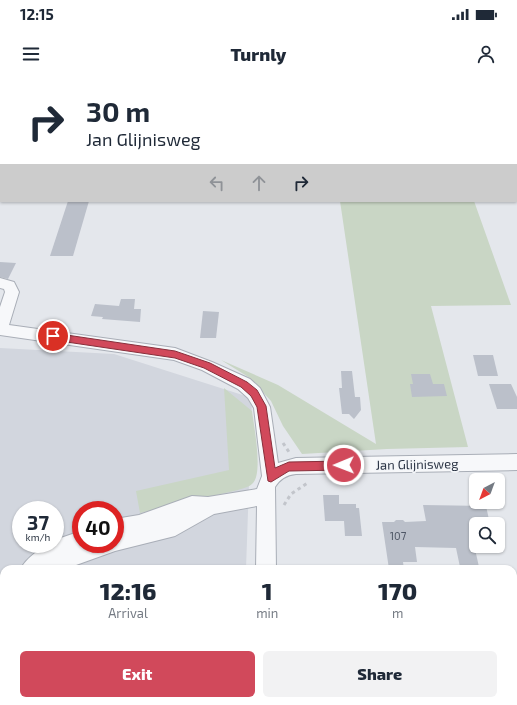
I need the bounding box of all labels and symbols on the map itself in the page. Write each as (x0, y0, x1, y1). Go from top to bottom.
pin (36, 319, 70, 353)
position arrow (323, 444, 365, 486)
street label: Jan Glijnisweg (375, 455, 459, 473)
north arrow (469, 473, 505, 509)
speed limit sign: 40 (72, 501, 124, 553)
house number: 107 (390, 529, 407, 542)

